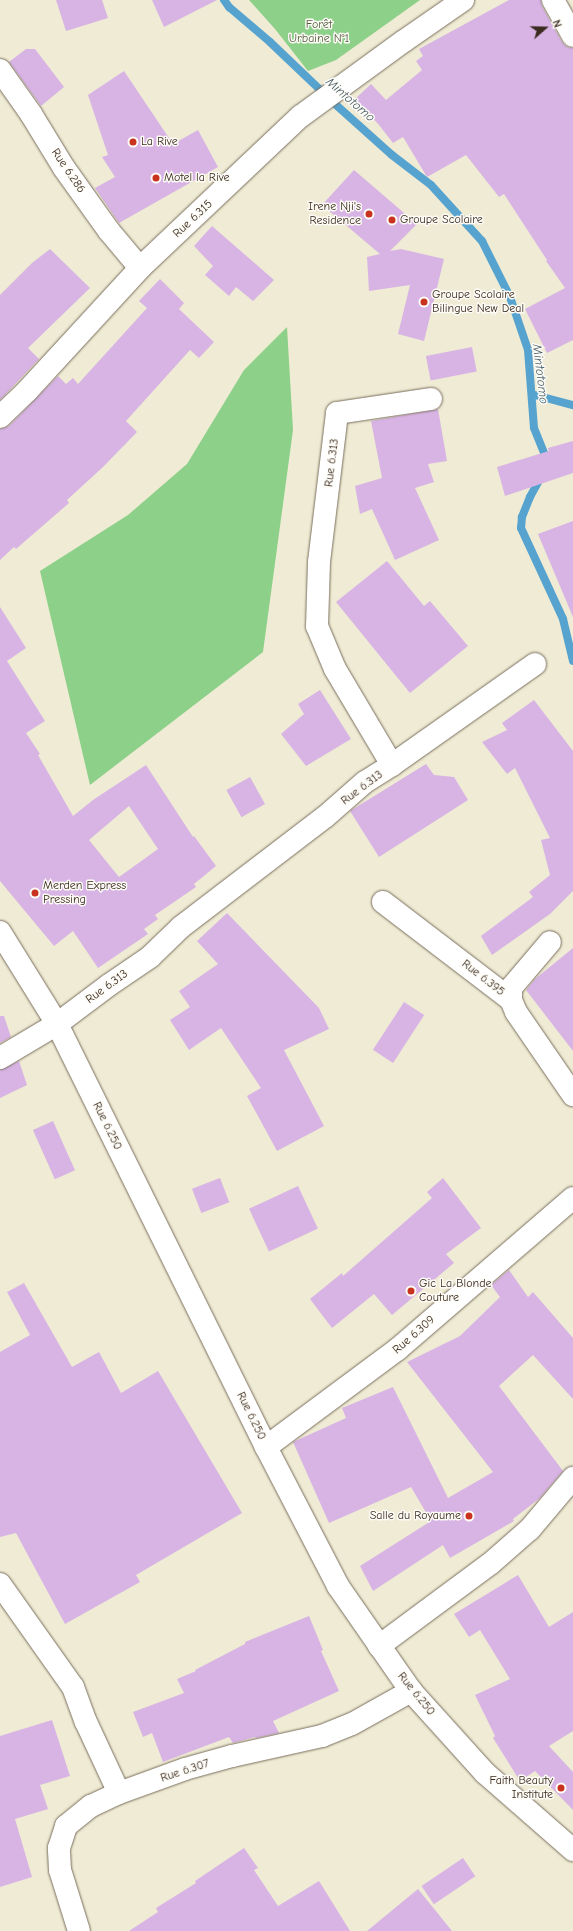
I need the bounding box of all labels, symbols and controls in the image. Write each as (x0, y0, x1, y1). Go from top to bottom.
north arrow (525, 8, 565, 48)
park label: Forêt Urbaine N°1 (289, 18, 349, 46)
text: N (549, 18, 564, 29)
water label: Mintotomo (322, 74, 378, 126)
place label: La Rive (141, 135, 178, 149)
marker: La Rive (128, 137, 138, 147)
street label: Rue 6.286 (48, 146, 88, 196)
place label: Motel la Rive (164, 171, 230, 185)
marker: Motel la Rive (151, 173, 161, 183)
street label: Rue 6.315 (170, 197, 216, 241)
place label: Irene Nji's Residence (308, 200, 361, 228)
marker: Irene Nji's Residence (364, 209, 374, 219)
place label: Groupe Scolaire (400, 213, 483, 227)
marker: Groupe Scolaire (387, 215, 397, 225)
place label: Groupe Scolaire Bilingue New Deal (432, 288, 524, 316)
marker: Groupe Scolaire Bilingue New Deal (419, 297, 429, 307)
water label: Mintotomo (529, 343, 551, 405)
street label: Rue 6.313 (322, 438, 342, 488)
street label: Rue 6.313 (338, 768, 386, 808)
place label: Merden Express Pressing (43, 879, 126, 907)
marker: Merden Express Pressing (30, 888, 40, 898)
street label: Rue 6.395 (459, 957, 507, 999)
street label: Rue 6.313 (83, 967, 131, 1007)
street label: Rue 6.250 (89, 1100, 125, 1152)
place label: Gic La Blonde Couture (419, 1277, 492, 1305)
marker: Gic La Blonde Couture (406, 1286, 416, 1296)
street label: Rue 6.309 (390, 1313, 438, 1357)
street label: Rue 6.250 (233, 1390, 269, 1442)
place label: Salle du Royaume (370, 1509, 461, 1523)
marker: Salle du Royaume (464, 1511, 474, 1521)
street label: Rue 6.250 (394, 1669, 438, 1719)
street label: Rue 6.307 (159, 1756, 211, 1786)
place label: Faith Beauty Institute (489, 1774, 553, 1802)
marker: Faith Beauty Institute (556, 1783, 566, 1793)

